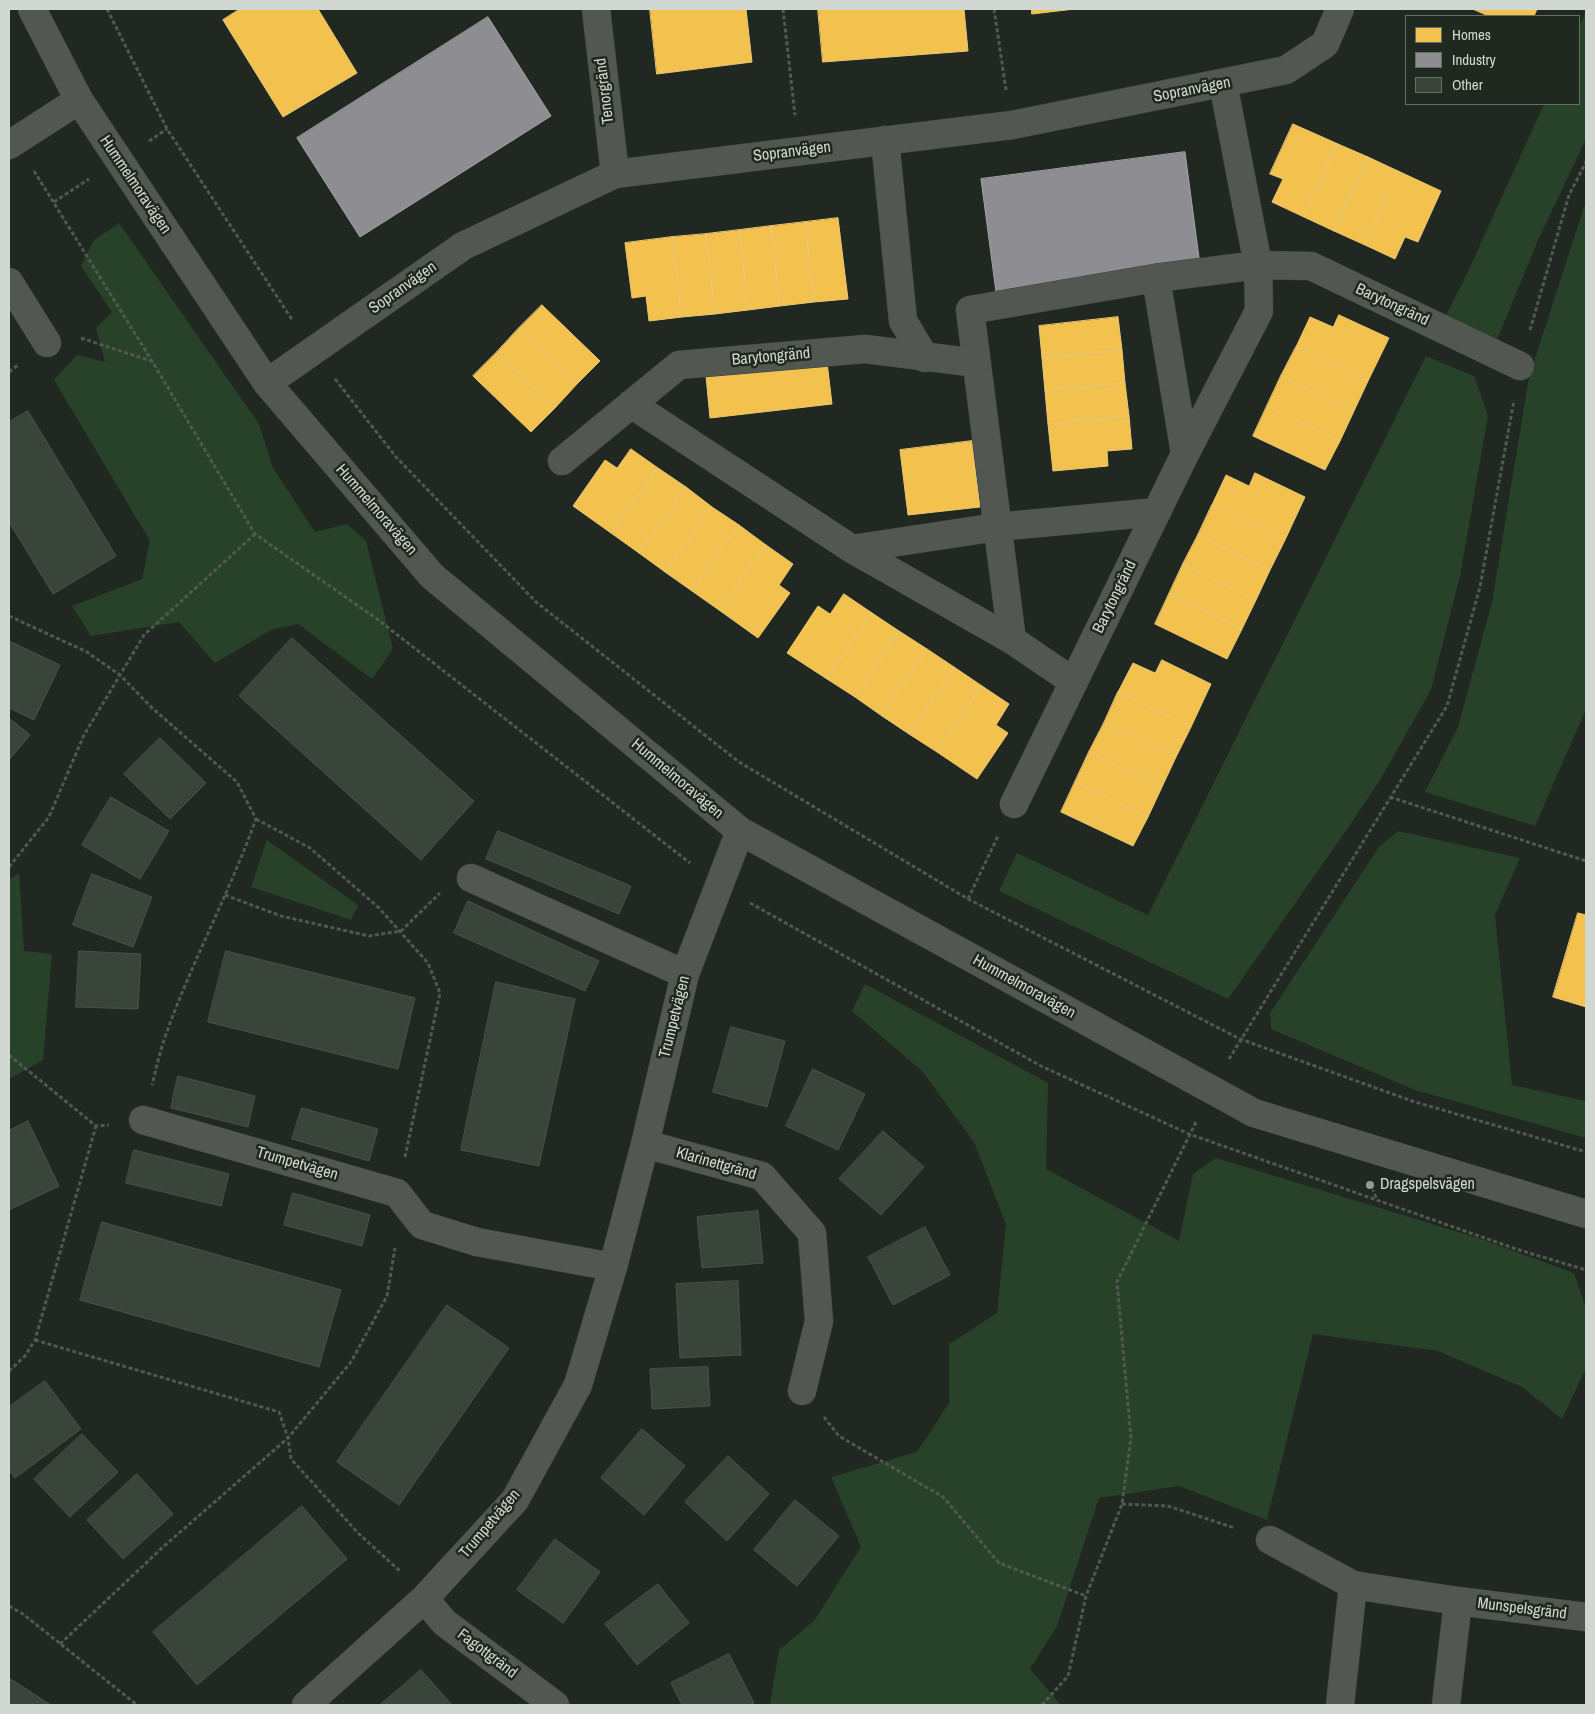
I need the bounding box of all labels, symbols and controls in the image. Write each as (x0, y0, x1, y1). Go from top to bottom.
legend (1405, 15, 1580, 105)
text: Homes (1452, 24, 1491, 45)
text: Industry (1452, 49, 1496, 70)
street label: Tenorgränd (591, 57, 619, 125)
street label: Sopranvägen (1152, 73, 1232, 107)
text: Other (1452, 74, 1483, 95)
street label: Hummelmoravägen (95, 132, 175, 238)
street label: Sopranvägen (752, 138, 832, 166)
street label: Sopranvägen (366, 258, 440, 318)
street label: Barytongränd (1352, 280, 1432, 330)
street label: Barytongränd (731, 344, 811, 370)
street label: Hummelmoravägen (331, 461, 421, 559)
street label: Barytongränd (1089, 557, 1141, 637)
street label: Hummelmoravägen (627, 735, 727, 823)
street label: Hummelmoravägen (969, 951, 1079, 1023)
street label: Trumpetvägen (656, 974, 694, 1060)
street label: Trumpetvägen (254, 1143, 340, 1185)
street label: Klarinettgränd (674, 1143, 758, 1185)
place label: Dragspelsvägen (1380, 1175, 1475, 1195)
marker: Dragspelsvägen (1364, 1179, 1376, 1191)
street label: Trumpetvägen (456, 1486, 524, 1562)
street label: Munspelsgränd (1476, 1594, 1568, 1624)
street label: Fagottgränd (453, 1625, 521, 1683)

